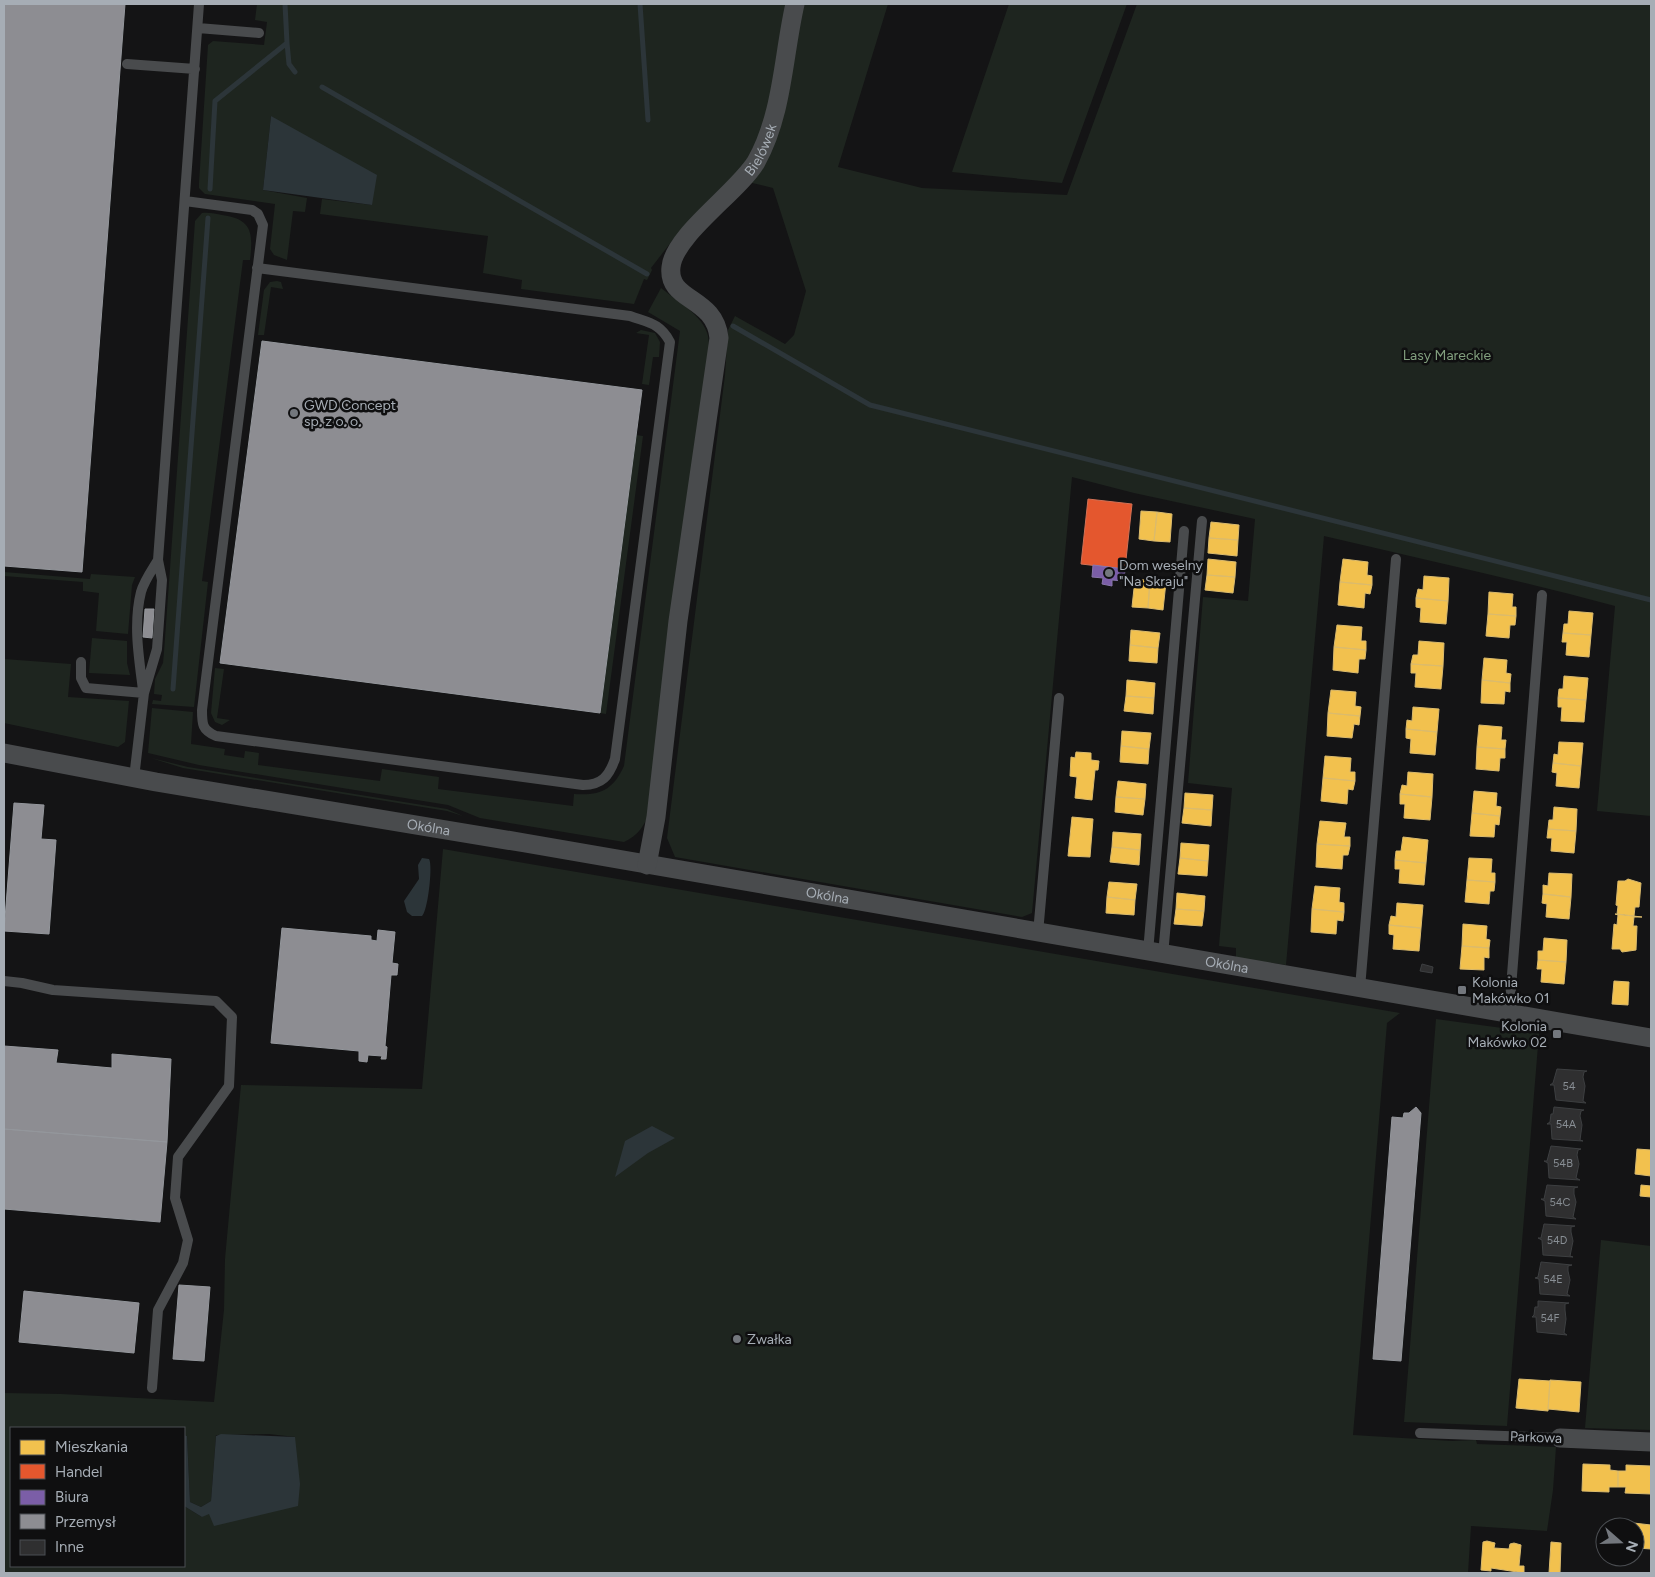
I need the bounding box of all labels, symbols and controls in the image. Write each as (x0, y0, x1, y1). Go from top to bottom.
street label: Bielówek (741, 122, 780, 179)
park label: Lasy Mareckie (1403, 347, 1492, 364)
place label: GWD Concept sp. z o. o. (304, 397, 396, 430)
marker: GWD Concept sp. z o. o. (288, 407, 300, 419)
place label: Dom weselny "Na Skraju" (1119, 557, 1204, 590)
marker: Dom weselny "Na Skraju" (1103, 567, 1115, 579)
street label: Okólna (406, 816, 451, 839)
street label: Okólna (805, 884, 851, 908)
street label: Okólna (1204, 953, 1250, 977)
place label: Kolonia Makówko 01 (1472, 974, 1550, 1007)
marker: Kolonia Makówko 01 (1456, 984, 1468, 996)
place label: Kolonia Makówko 02 (1467, 1018, 1547, 1051)
marker: Kolonia Makówko 02 (1551, 1028, 1563, 1040)
house number: 54 (1562, 1080, 1576, 1093)
house number: 54A (1556, 1118, 1577, 1131)
house number: 54B (1553, 1157, 1573, 1170)
house number: 54C (1549, 1196, 1571, 1209)
house number: 54D (1547, 1234, 1568, 1247)
house number: 54E (1543, 1273, 1563, 1286)
house number: 54F (1540, 1312, 1560, 1325)
place label: Zwałka (747, 1331, 792, 1348)
marker: Zwałka (731, 1333, 743, 1345)
legend (10, 1427, 185, 1567)
street label: Parkowa (1510, 1428, 1562, 1447)
text: Mieszkania (55, 1438, 128, 1456)
text: Handel (55, 1463, 103, 1481)
text: Biura (55, 1488, 89, 1506)
text: Przemysł (55, 1513, 116, 1531)
north arrow (1595, 1517, 1645, 1567)
text: Inne (55, 1538, 84, 1556)
text: N (1622, 1538, 1642, 1554)

